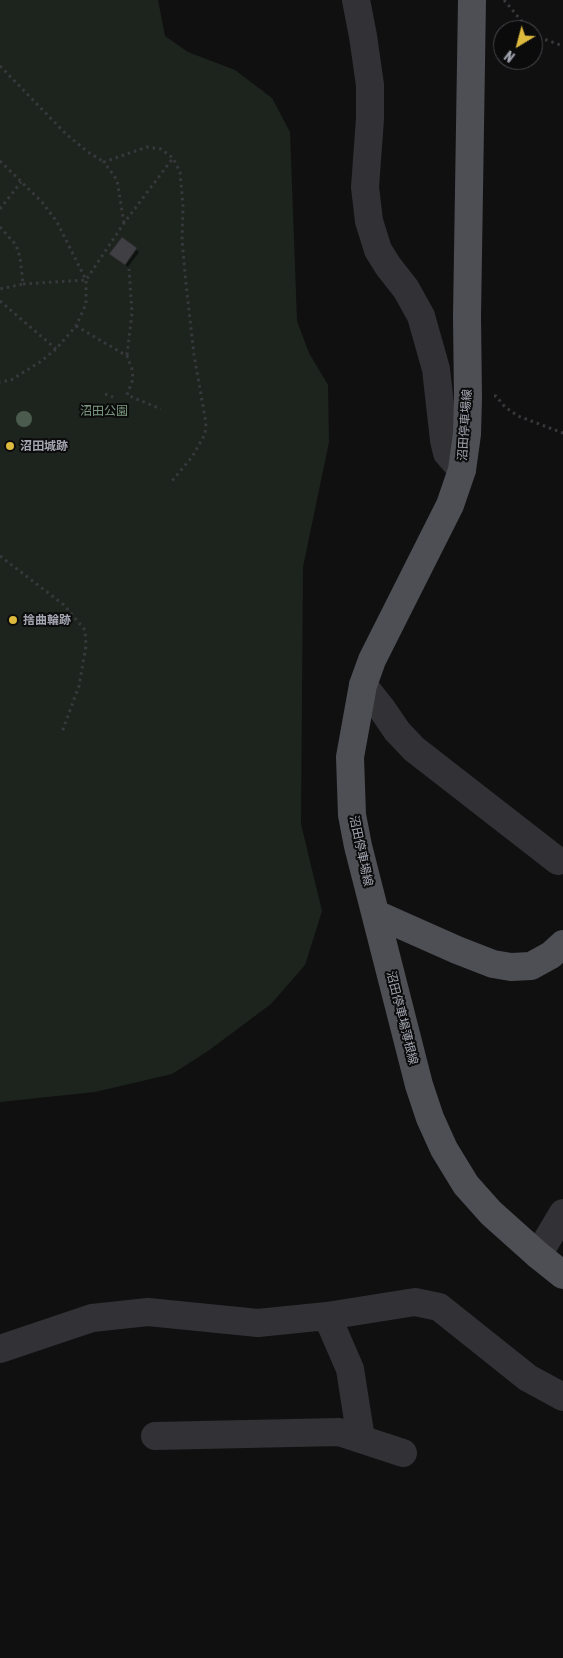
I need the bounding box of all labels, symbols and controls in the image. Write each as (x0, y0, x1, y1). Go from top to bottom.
north arrow (493, 20, 543, 70)
text: N (501, 47, 518, 65)
street label: 沼田停車場線 (455, 389, 475, 461)
park label: 沼田公園 (80, 404, 128, 418)
place label: 沼田城跡 (20, 439, 68, 453)
marker: 沼田城跡 (4, 440, 16, 452)
place label: 捨曲輪跡 (23, 613, 71, 627)
marker: 捨曲輪跡 (7, 614, 19, 626)
street label: 沼田停車場線 (346, 814, 376, 888)
street label: 沼田停車場薄根線 (383, 970, 421, 1066)

